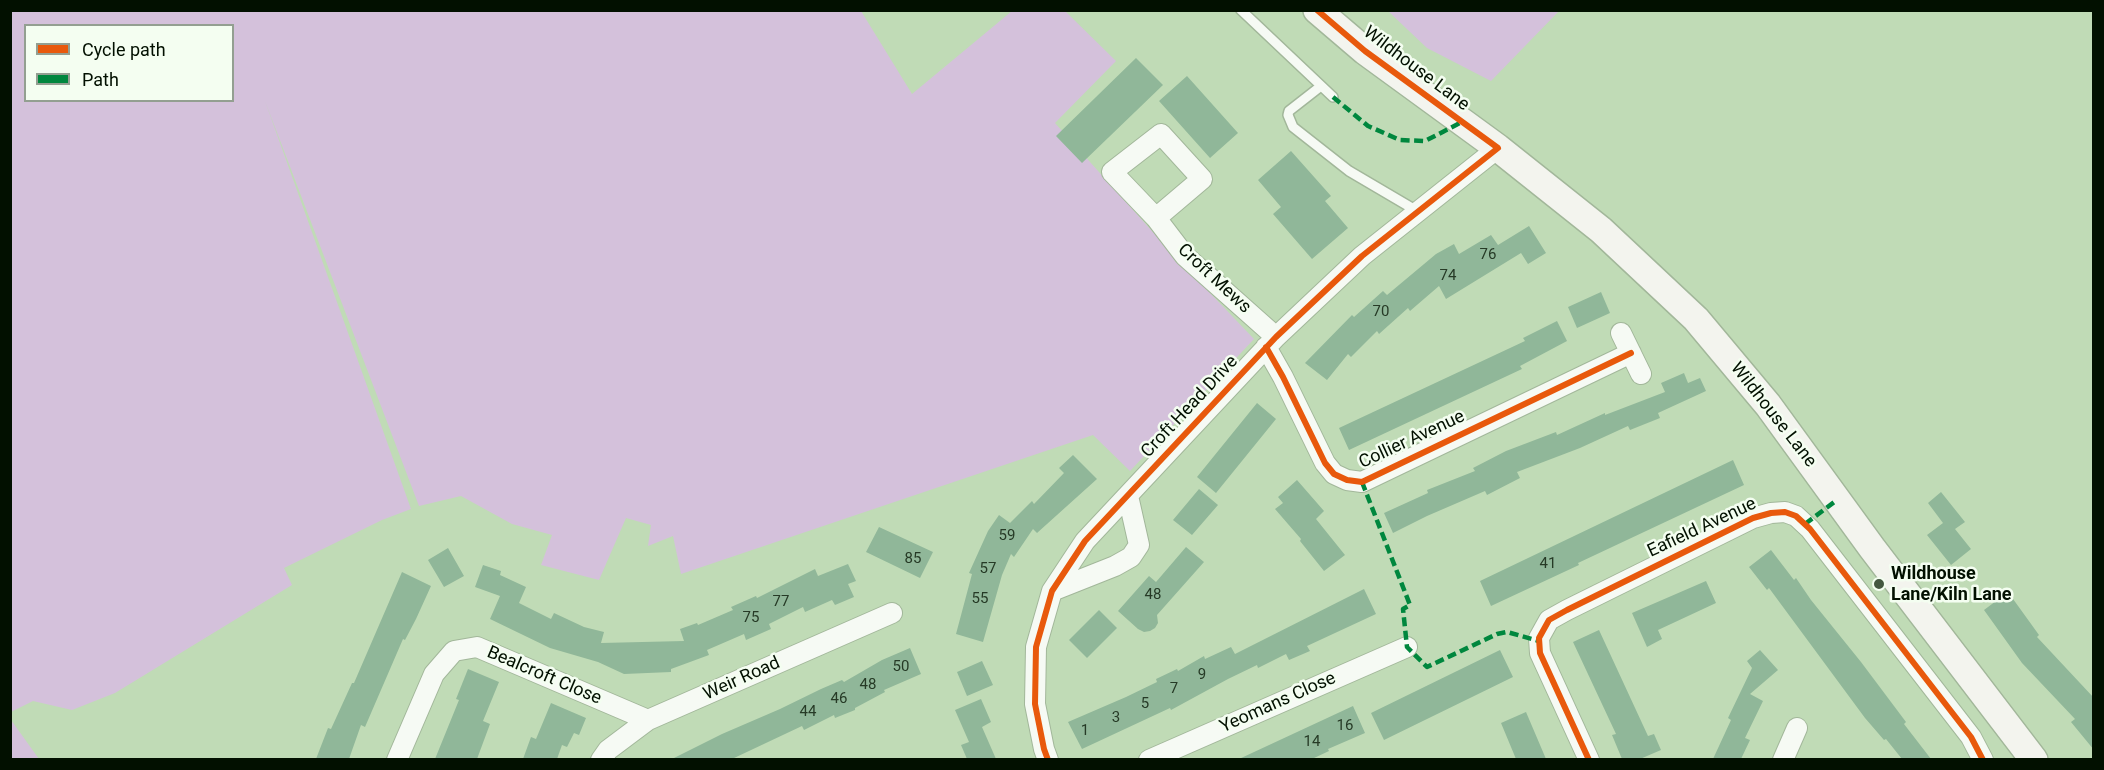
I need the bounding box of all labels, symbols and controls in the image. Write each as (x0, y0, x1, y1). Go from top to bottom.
street label: Wildhouse Lane (1359, 22, 1473, 116)
legend (24, 24, 234, 102)
text: Cycle path (82, 39, 166, 60)
text: Path (82, 69, 119, 90)
street label: Croft Mews (1173, 240, 1255, 318)
house number: 76 (1480, 246, 1496, 264)
house number: 74 (1440, 267, 1456, 285)
house number: 70 (1373, 303, 1389, 321)
street label: Croft Head Drive (1137, 351, 1243, 463)
street label: Wildhouse Lane (1725, 358, 1821, 472)
street label: Collier Avenue (1356, 406, 1468, 474)
street label: Eafield Avenue (1644, 493, 1760, 563)
house number: 59 (999, 527, 1015, 545)
house number: 85 (905, 550, 921, 568)
house number: 41 (1540, 555, 1556, 573)
house number: 57 (980, 560, 996, 578)
place label: Wildhouse Lane/Kiln Lane (1891, 563, 2012, 606)
marker: Wildhouse Lane/Kiln Lane (1872, 577, 1886, 591)
house number: 48 (1145, 586, 1161, 604)
house number: 55 (972, 590, 988, 608)
house number: 77 (773, 593, 789, 611)
house number: 75 (743, 609, 759, 627)
street label: Bealcroft Close (483, 642, 605, 710)
street label: Weir Road (700, 653, 784, 705)
house number: 50 (893, 658, 909, 676)
house number: 9 (1198, 666, 1206, 684)
street label: Yeomans Close (1217, 668, 1339, 738)
house number: 48 (860, 676, 876, 694)
house number: 7 (1170, 680, 1178, 698)
house number: 46 (831, 690, 847, 708)
house number: 5 (1141, 695, 1149, 713)
house number: 44 (800, 703, 816, 721)
house number: 3 (1112, 709, 1120, 727)
house number: 16 (1337, 717, 1353, 735)
house number: 1 (1081, 722, 1089, 740)
house number: 14 (1304, 733, 1320, 751)

